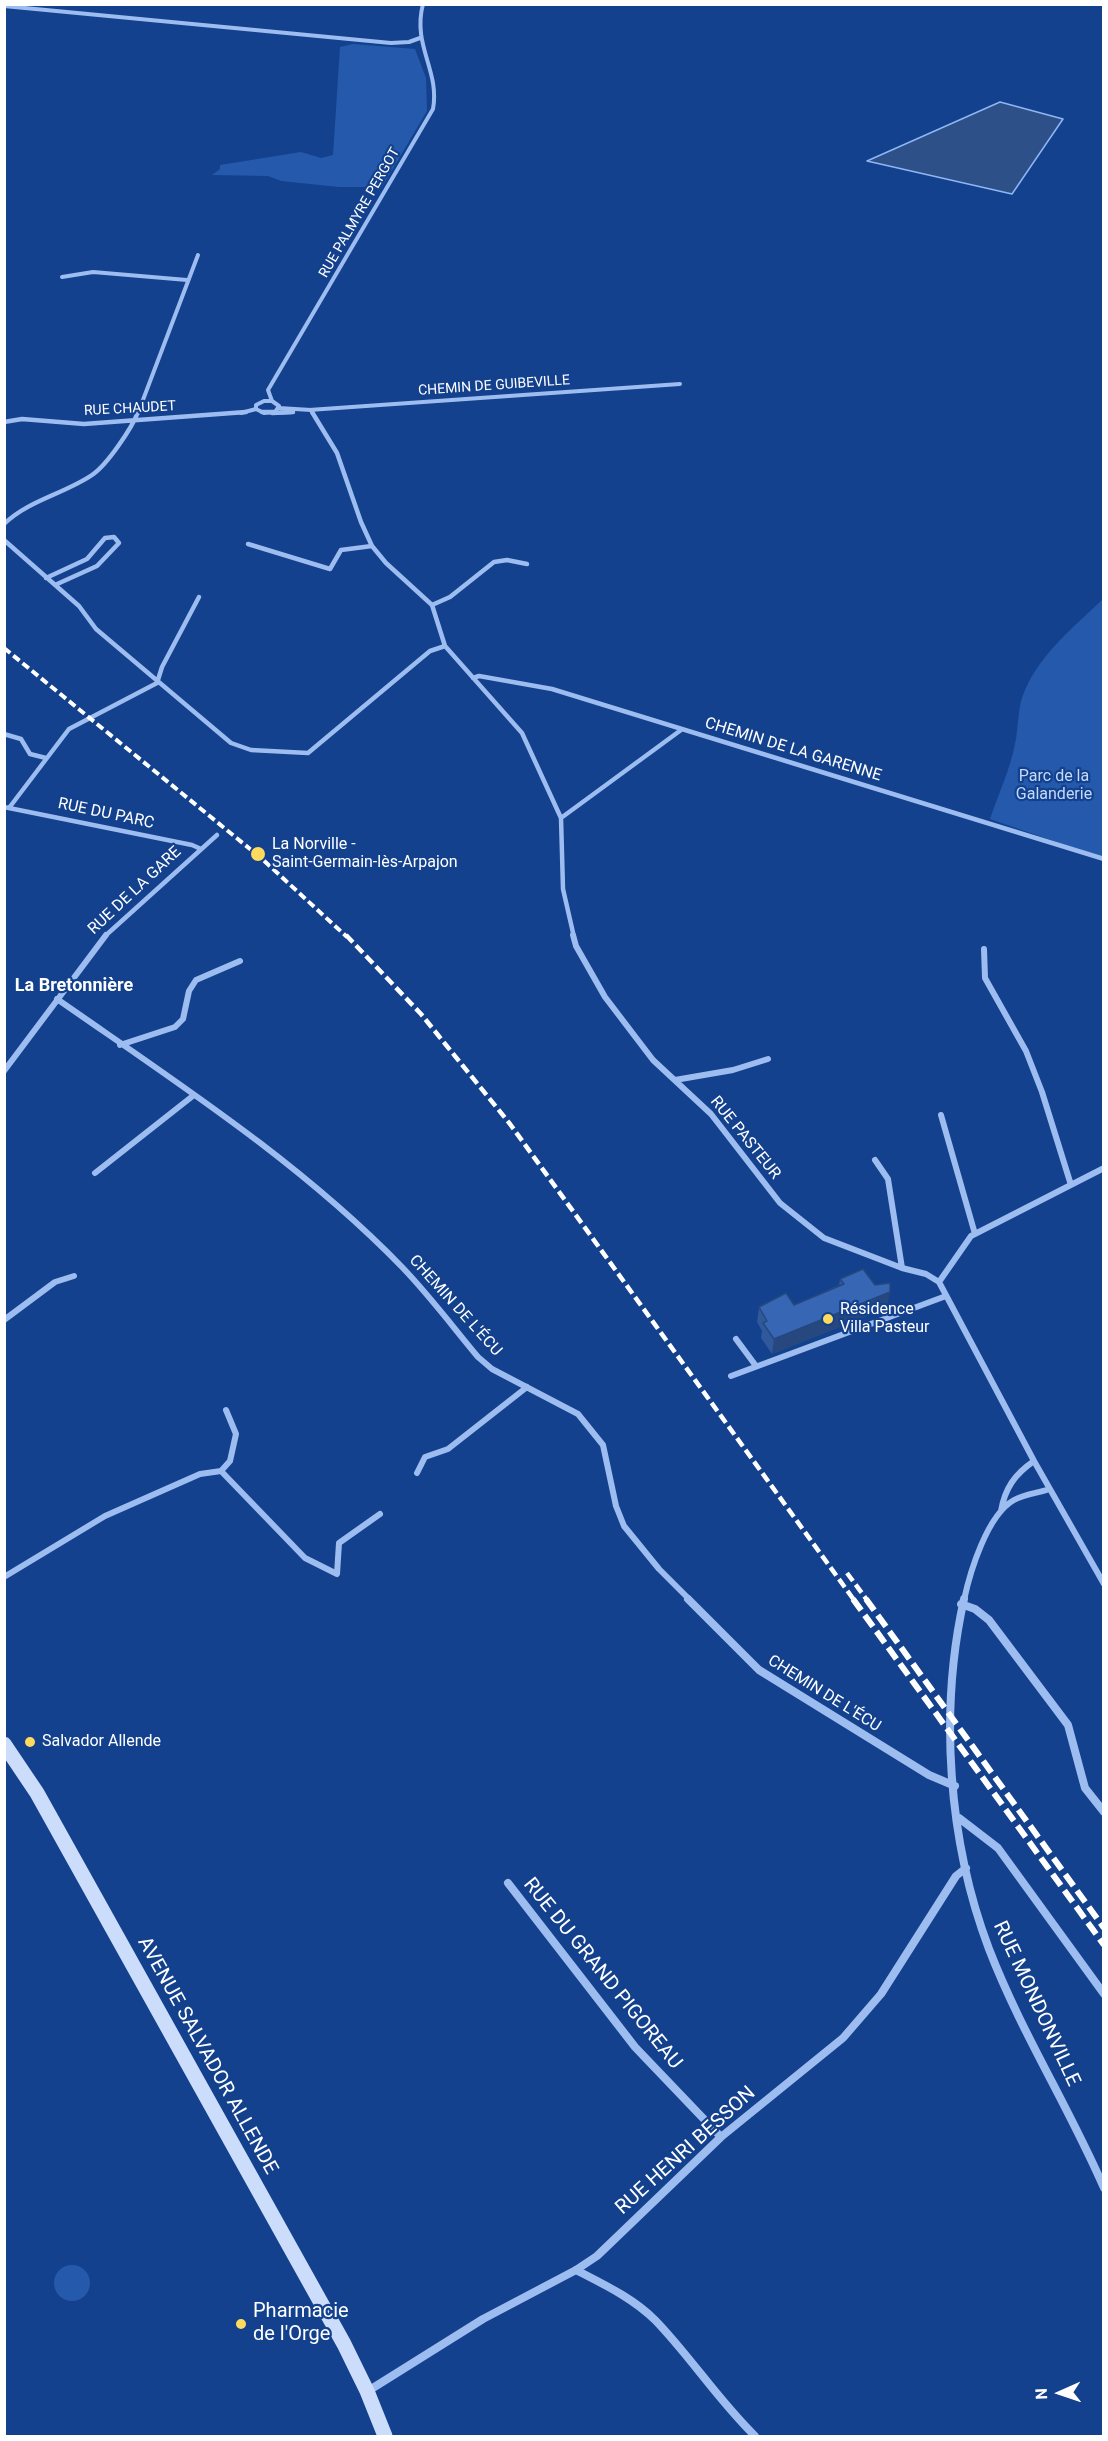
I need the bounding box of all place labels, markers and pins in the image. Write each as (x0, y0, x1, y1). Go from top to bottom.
place label: La Norville - Saint-Germain-lès-Arpajon (272, 835, 458, 873)
marker: La Norville - Saint-Germain-lès-Arpajon (249, 845, 267, 863)
place label: Résidence Villa Pasteur (840, 1300, 929, 1338)
marker: Résidence Villa Pasteur (821, 1312, 835, 1326)
place label: Salvador Allende (42, 1732, 161, 1752)
marker: Salvador Allende (23, 1735, 37, 1749)
place label: Pharmacie de l'Orge (253, 2300, 349, 2347)
marker: Pharmacie de l'Orge (234, 2317, 248, 2331)

